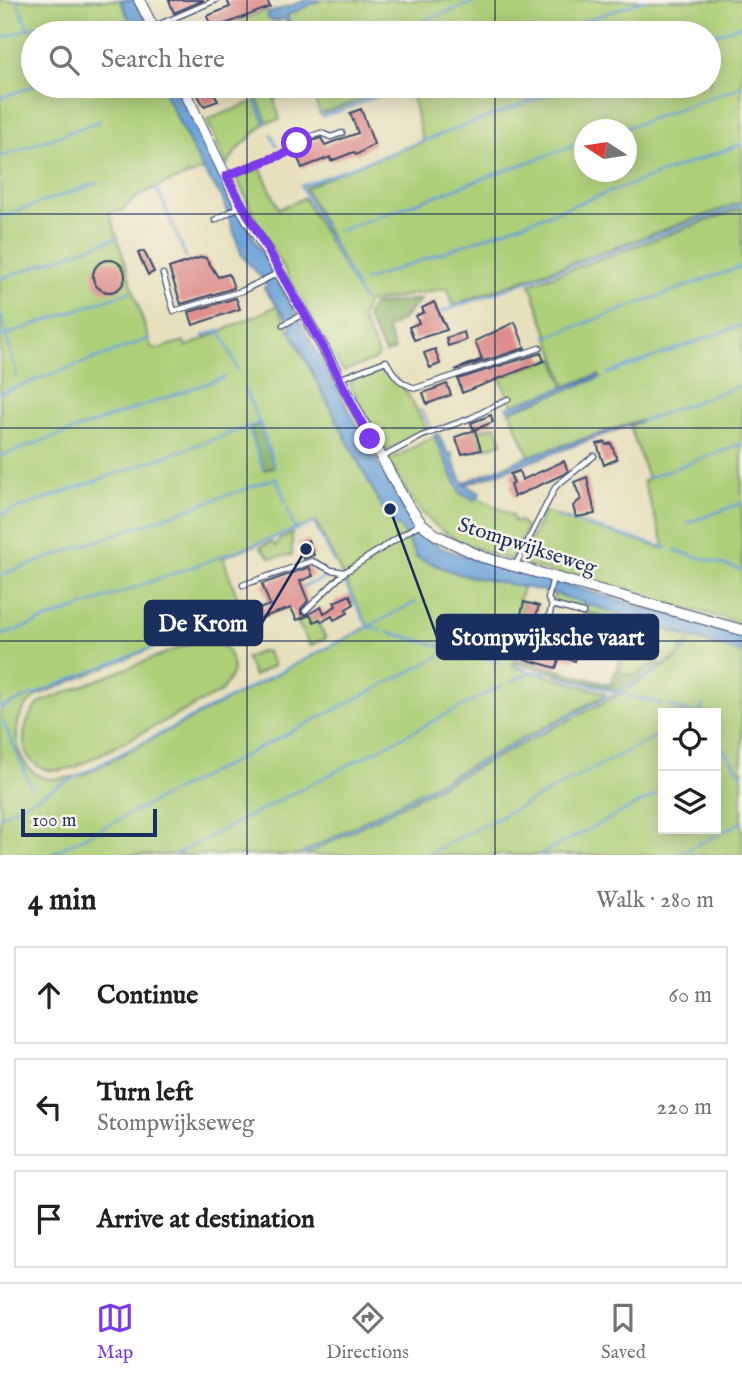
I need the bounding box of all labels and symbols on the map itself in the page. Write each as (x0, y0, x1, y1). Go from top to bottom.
north arrow (574, 119, 637, 182)
route start (281, 127, 312, 158)
route end (354, 423, 385, 454)
street label: Stompwijkseweg (454, 512, 600, 582)
callout: De Krom (145, 601, 262, 645)
text: De Krom (158, 610, 248, 639)
callout: Stompwijksche vaart (437, 615, 658, 659)
text: Stompwijksche vaart (452, 624, 645, 653)
scale bar (21, 806, 158, 838)

